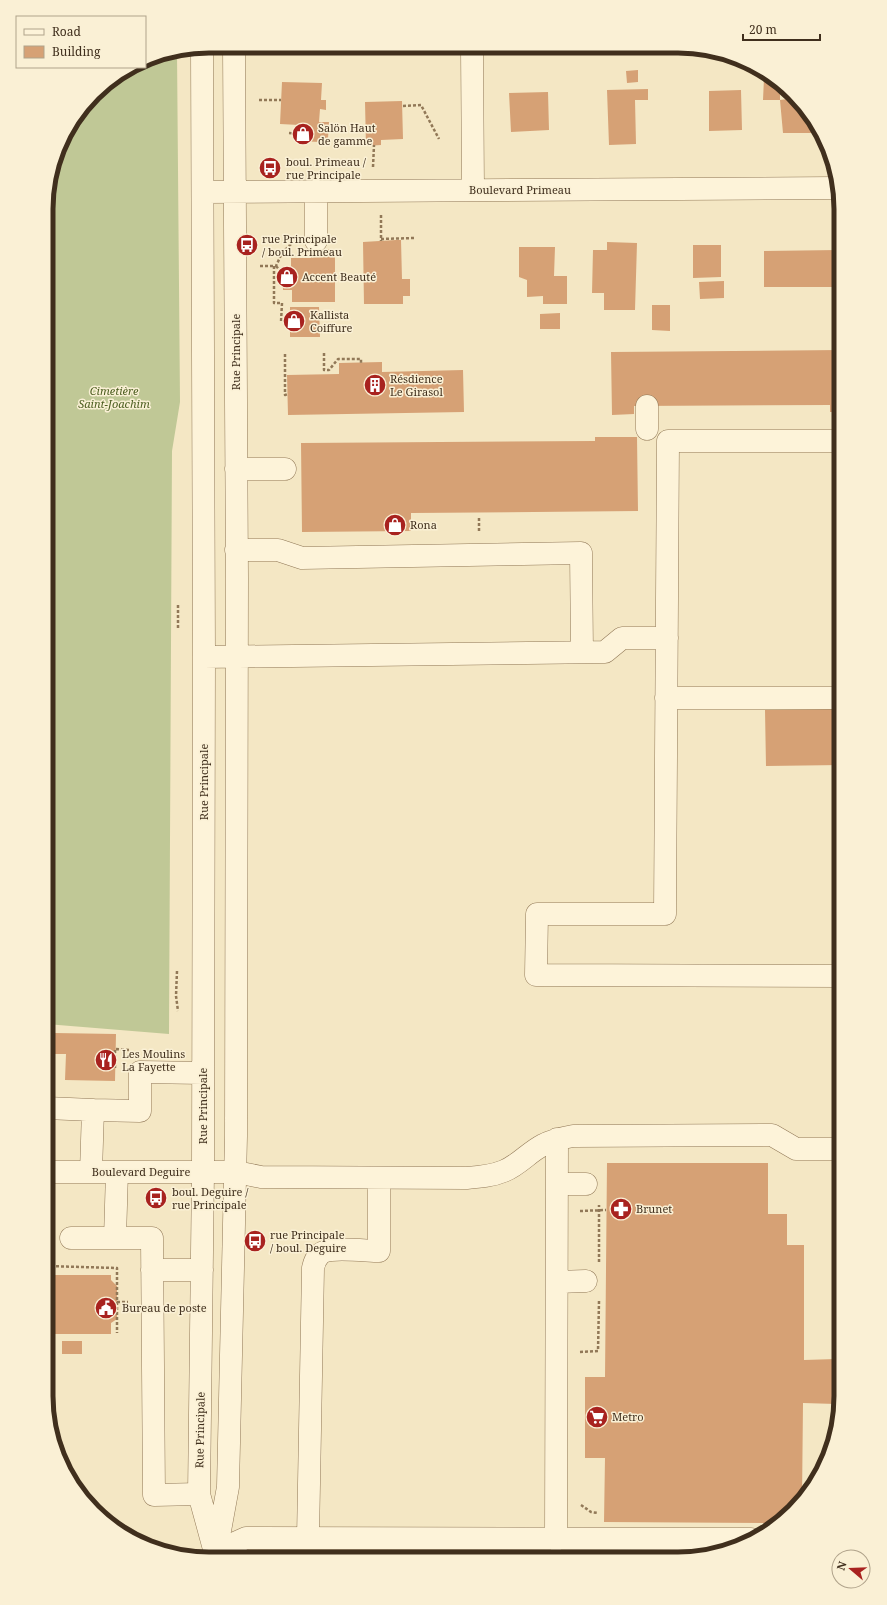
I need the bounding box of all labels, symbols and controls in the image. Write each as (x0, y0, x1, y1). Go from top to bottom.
legend (16, 16, 146, 68)
scale bar (743, 16, 820, 42)
text: 20 m (749, 21, 777, 38)
text: Road (52, 23, 82, 40)
text: Building (52, 43, 101, 60)
place label: Salön Haut de gamme (318, 120, 376, 148)
shop icon: Salön Haut de gamme (290, 121, 316, 147)
place label: boul. Primeau / rue Principale (286, 154, 367, 182)
bus stop icon: boul. Primeau / rue Principale (257, 155, 283, 181)
street label: Boulevard Primeau (469, 182, 571, 197)
place label: rue Principale / boul. Primeau (262, 231, 342, 259)
bus stop icon: rue Principale / boul. Primeau (234, 232, 260, 258)
shop icon: Accent Beauté (274, 264, 300, 290)
place label: Accent Beauté (302, 269, 376, 284)
place label: Kallista Coiffure (310, 307, 353, 335)
shop icon: Kallista Coiffure (281, 308, 307, 334)
street label: Rue Principale (228, 314, 243, 390)
place label: Résdience Le Girasol (390, 371, 443, 399)
building icon: Résdience Le Girasol (362, 372, 388, 398)
park label: Cimetière Saint-Joachim (78, 383, 150, 411)
shop icon: Rona (382, 512, 408, 538)
place label: Rona (410, 517, 437, 532)
street label: Rue Principale (196, 744, 211, 820)
place label: Les Moulins La Fayette (122, 1046, 185, 1074)
restaurant icon: Les Moulins La Fayette (93, 1047, 119, 1073)
street label: Rue Principale (195, 1068, 210, 1144)
street label: Boulevard Deguire (92, 1164, 190, 1179)
place label: boul. Deguire / rue Principale (172, 1184, 249, 1212)
bus stop icon: boul. Deguire / rue Principale (143, 1185, 169, 1211)
pharmacy icon: Brunet (608, 1196, 634, 1222)
place label: Brunet (636, 1201, 672, 1216)
place label: rue Principale / boul. Deguire (270, 1227, 347, 1255)
bus stop icon: rue Principale / boul. Deguire (242, 1228, 268, 1254)
public building icon: Bureau de poste (93, 1295, 119, 1321)
place label: Bureau de poste (122, 1300, 207, 1315)
street label: Rue Principale (191, 1391, 208, 1468)
supermarket icon: Metro (584, 1404, 610, 1430)
place label: Metro (612, 1409, 644, 1424)
north arrow (831, 1549, 871, 1589)
text: N (833, 1559, 850, 1572)

